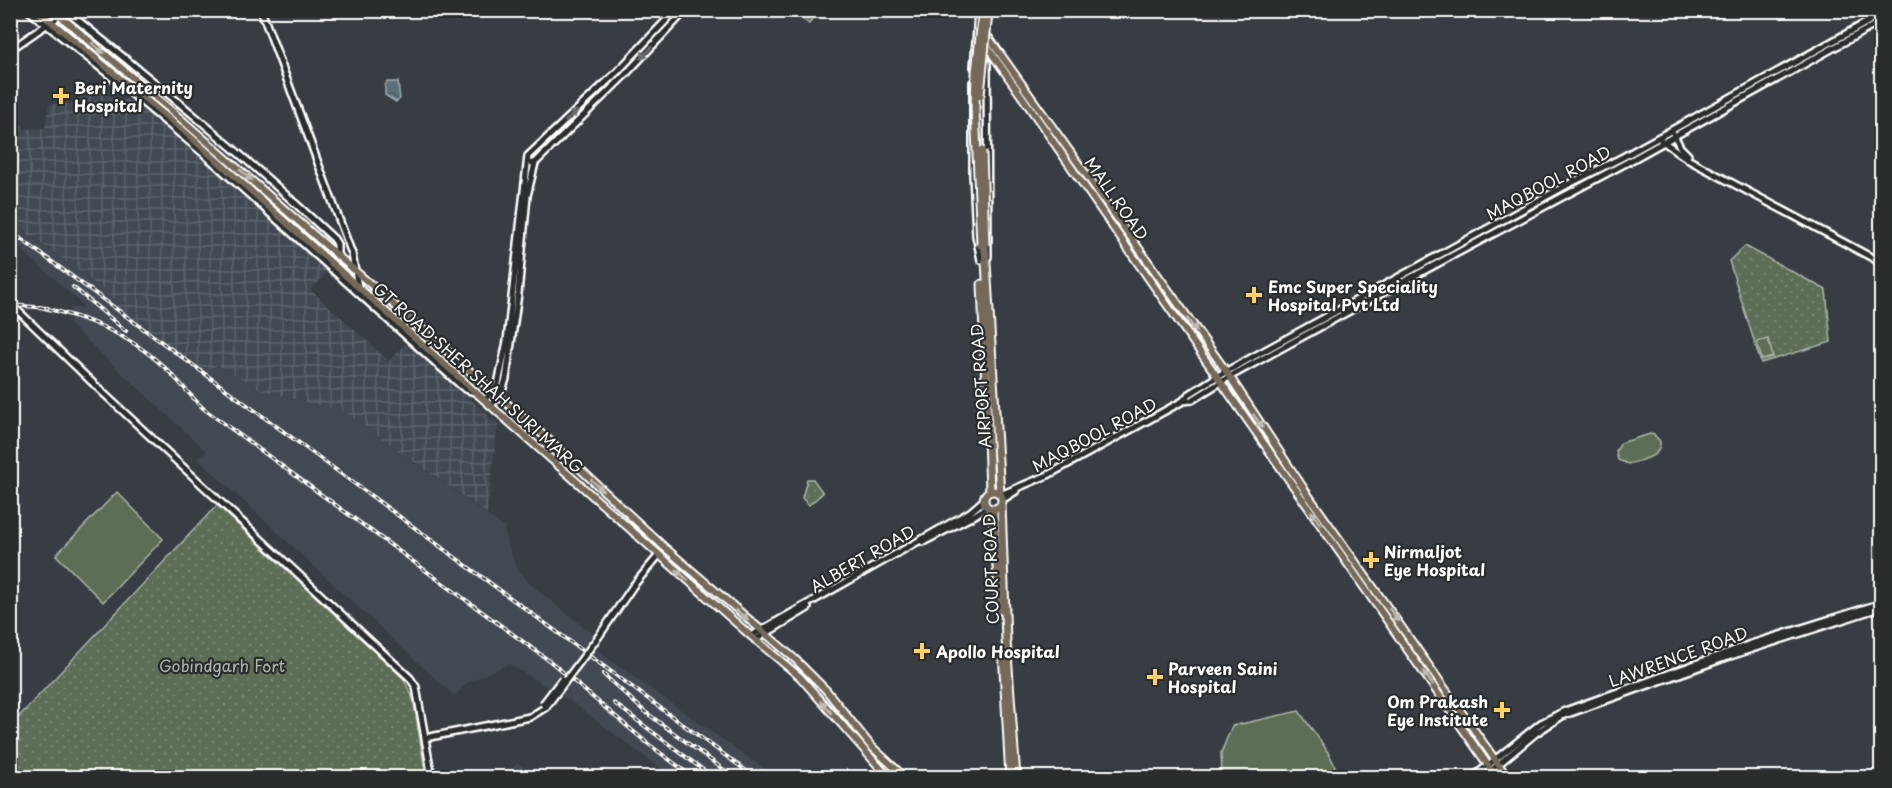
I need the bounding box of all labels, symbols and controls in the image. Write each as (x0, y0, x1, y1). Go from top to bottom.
one-way arrow (90, 41, 106, 54)
one-way arrow (639, 46, 653, 60)
place label: Beri Maternity Hospital (74, 75, 193, 117)
marker: Beri Maternity Hospital (52, 87, 70, 105)
one-way arrow (563, 109, 577, 123)
street label: MAQBOOL ROAD (1481, 139, 1615, 225)
street label: MALL ROAD (1079, 151, 1155, 245)
one-way arrow (238, 168, 253, 181)
place label: Emc Super Speciality Hospital Pvt Ltd (1268, 274, 1438, 316)
street label: GT ROAD;SHER SHAH SURI MARG (369, 276, 589, 478)
marker: Emc Super Speciality Hospital Pvt Ltd (1245, 286, 1263, 304)
one-way arrow (1186, 317, 1198, 333)
street label: AIRPORT ROAD (964, 323, 996, 449)
street label: MAQBOOL ROAD (1027, 391, 1161, 477)
one-way arrow (1252, 412, 1264, 428)
one-way arrow (589, 478, 604, 492)
one-way arrow (1310, 510, 1322, 526)
street label: COURT ROAD (976, 513, 1004, 625)
street label: ALBERT ROAD (805, 518, 919, 598)
place label: Nirmaljot Eye Hospital (1384, 539, 1485, 581)
marker: Nirmaljot Eye Hospital (1362, 551, 1380, 569)
one-way arrow (675, 569, 690, 582)
one-way arrow (1388, 606, 1400, 622)
one-way arrow (734, 608, 750, 621)
street label: LAWRENCE ROAD (1605, 620, 1751, 692)
place label: Apollo Hospital (935, 639, 1060, 663)
marker: Apollo Hospital (913, 642, 931, 660)
park label: Gobindgarh Fort (159, 653, 286, 677)
place label: Parveen Saini Hospital (1168, 656, 1278, 698)
marker: Parveen Saini Hospital (1146, 668, 1164, 686)
one-way arrow (1422, 670, 1434, 686)
place label: Om Prakash Eye Institute (1387, 689, 1488, 731)
one-way arrow (820, 700, 833, 715)
marker: Om Prakash Eye Institute (1493, 701, 1511, 719)

